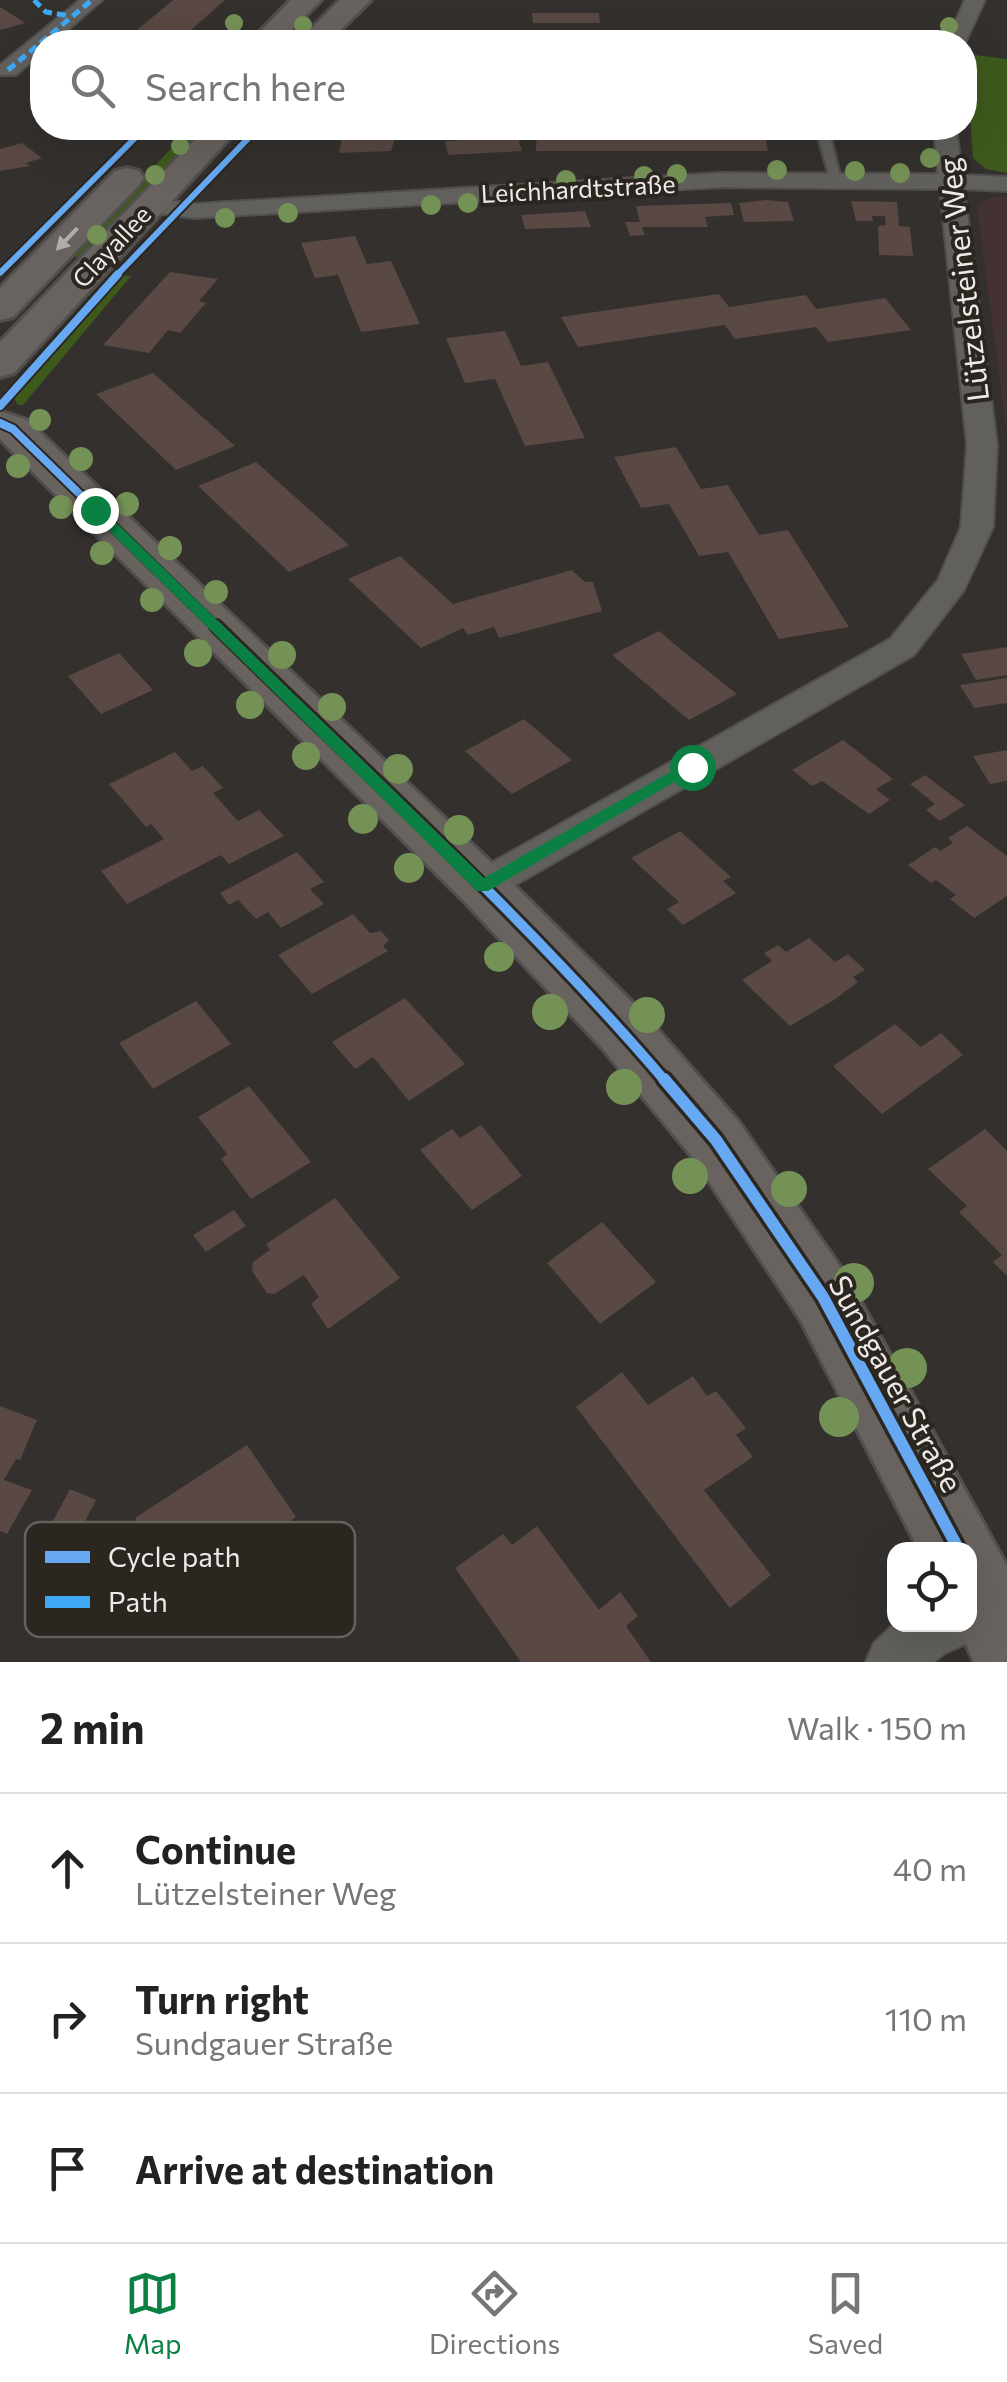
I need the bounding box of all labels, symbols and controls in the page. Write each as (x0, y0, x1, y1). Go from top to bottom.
search box (30, 30, 977, 140)
icon: search (65, 58, 120, 113)
text: Search here (145, 62, 346, 109)
street label: Lützelsteiner Weg (929, 156, 995, 404)
street label: Leichhardtstraße (480, 168, 676, 208)
street label: Clayallee (66, 199, 156, 293)
one-way arrow (56, 227, 79, 251)
route end (73, 488, 119, 534)
route start (670, 745, 716, 791)
street label: Sundgauer Straße (822, 1268, 972, 1498)
legend (25, 1522, 355, 1637)
text: Cycle path (108, 1539, 240, 1573)
map controls (887, 1542, 977, 1632)
button: locate (887, 1542, 977, 1632)
text: Path (108, 1584, 168, 1618)
text: 2 min (40, 1701, 145, 1753)
text: Walk · 150 m (787, 1707, 967, 1747)
text: Continue (135, 1825, 296, 1872)
icon: ahead (40, 1841, 95, 1896)
text: 40 m (893, 1848, 967, 1888)
text: Lützelsteiner Weg (135, 1872, 396, 1912)
text: Turn right (135, 1975, 309, 2022)
icon: right (40, 1991, 95, 2046)
text: 110 m (885, 1998, 967, 2038)
text: Sundgauer Straße (135, 2022, 393, 2062)
icon: arrive (40, 2141, 95, 2196)
text: Arrive at destination (135, 2145, 494, 2192)
tab: Map (124, 2266, 181, 2360)
tab: Directions (429, 2266, 560, 2360)
tab: Saved (808, 2266, 883, 2360)

